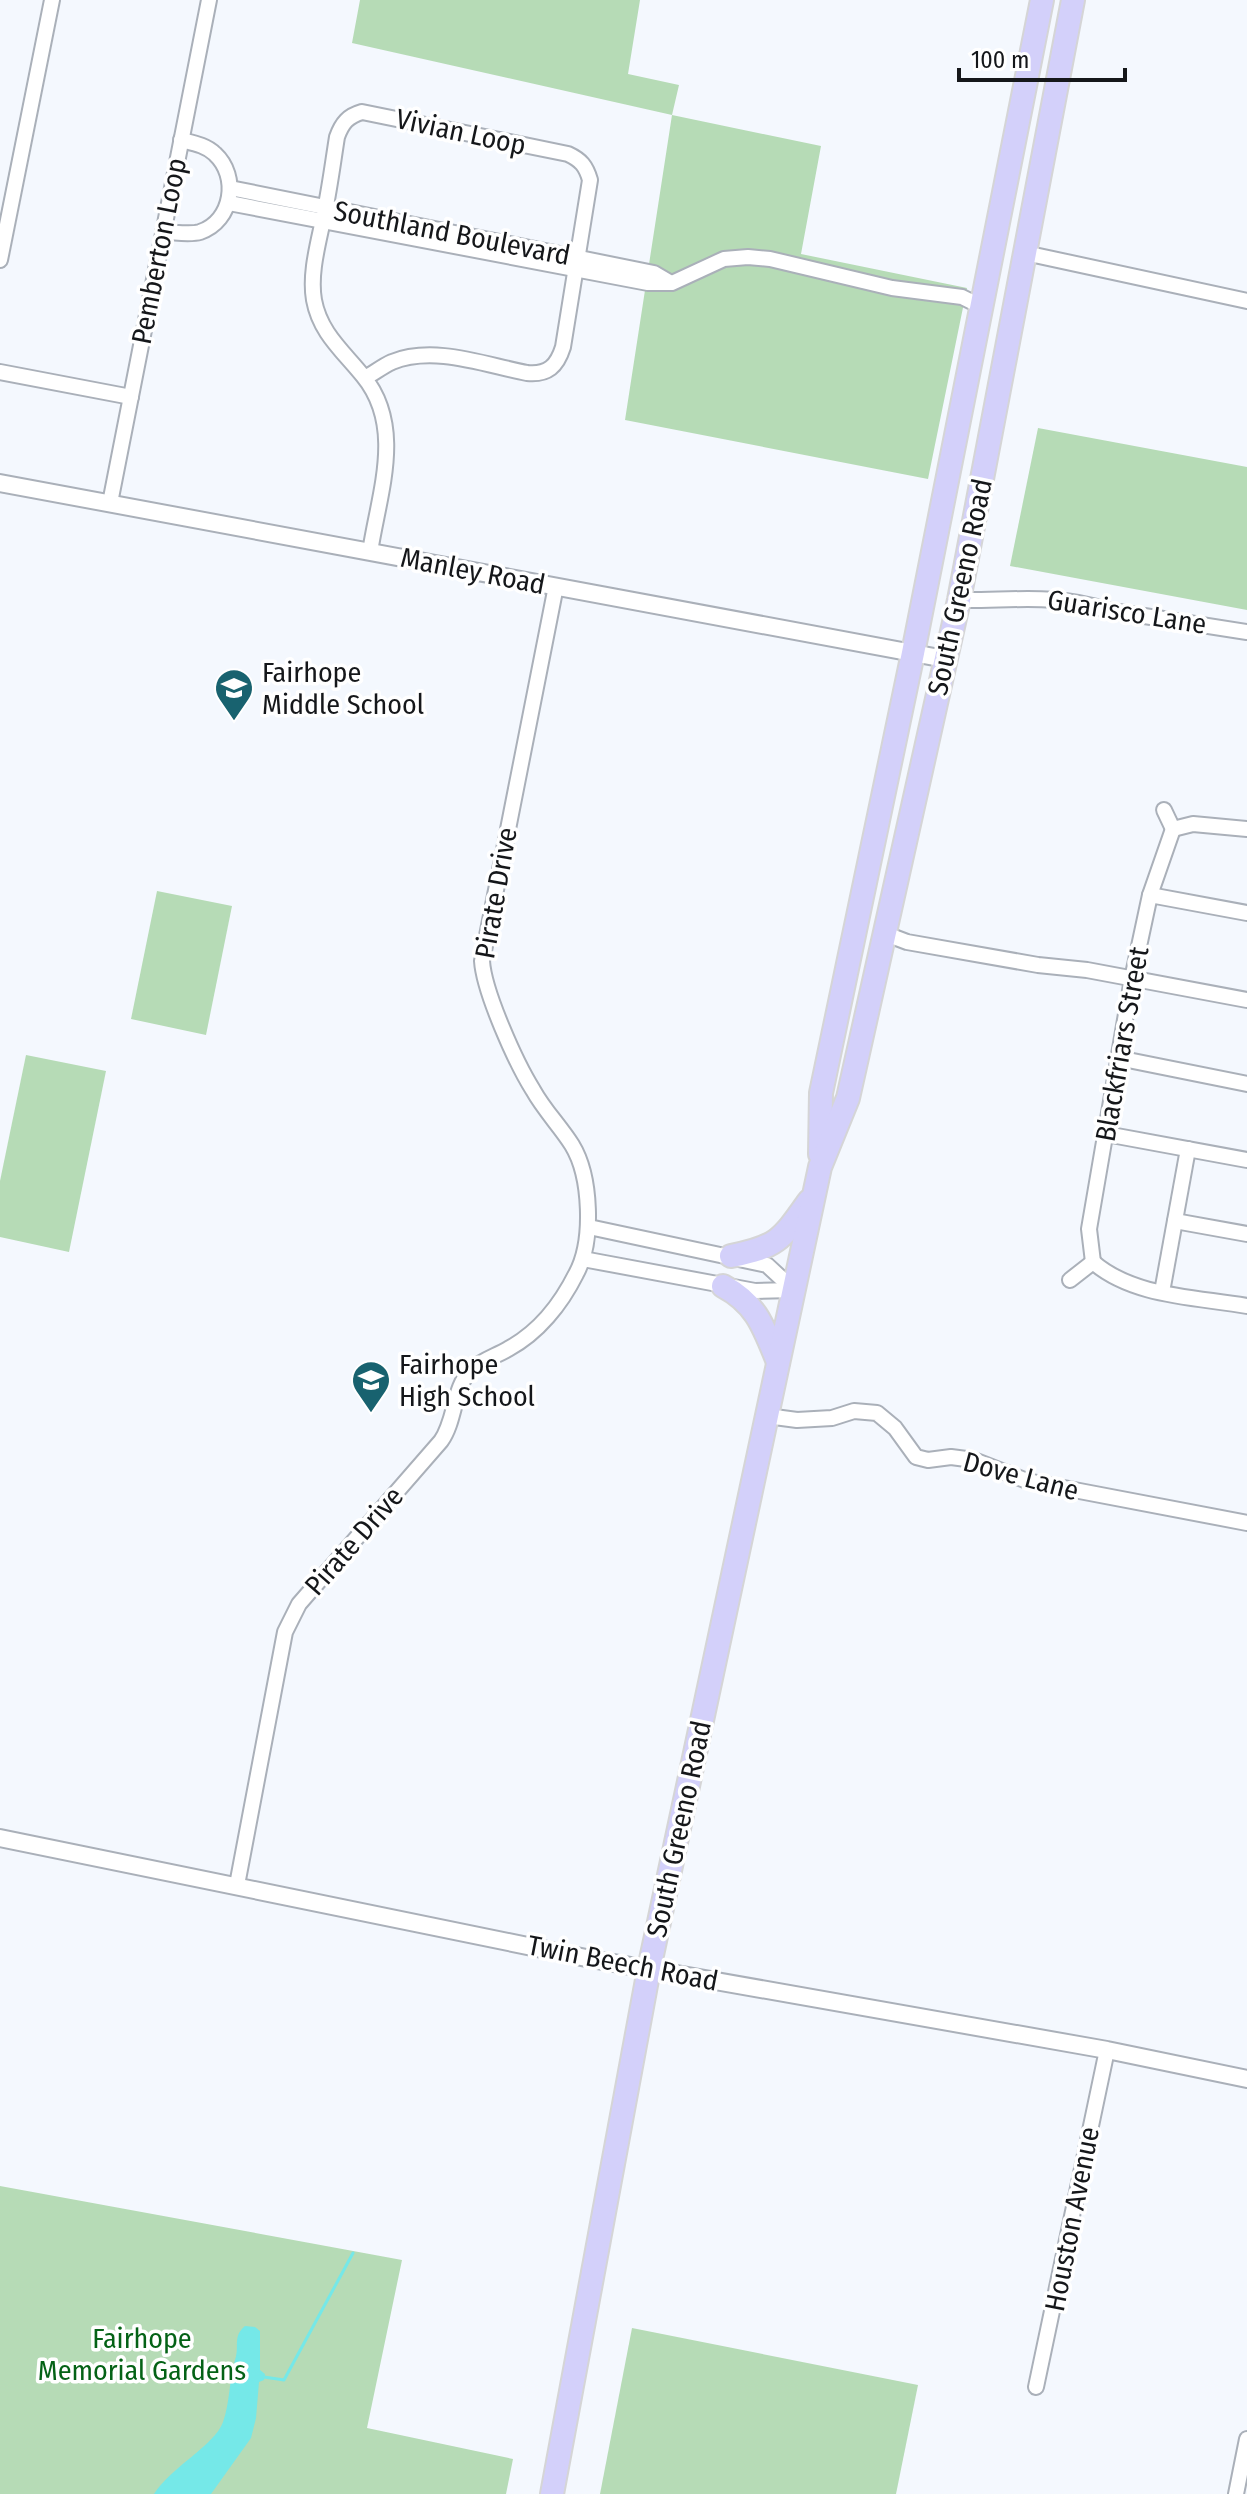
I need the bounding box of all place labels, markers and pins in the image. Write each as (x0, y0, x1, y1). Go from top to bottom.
place label: Fairhope Middle School (262, 656, 424, 721)
school or university icon: Fairhope Middle School (213, 667, 255, 722)
place label: Fairhope High School (399, 1348, 535, 1413)
school or university icon: Fairhope High School (350, 1359, 392, 1414)

